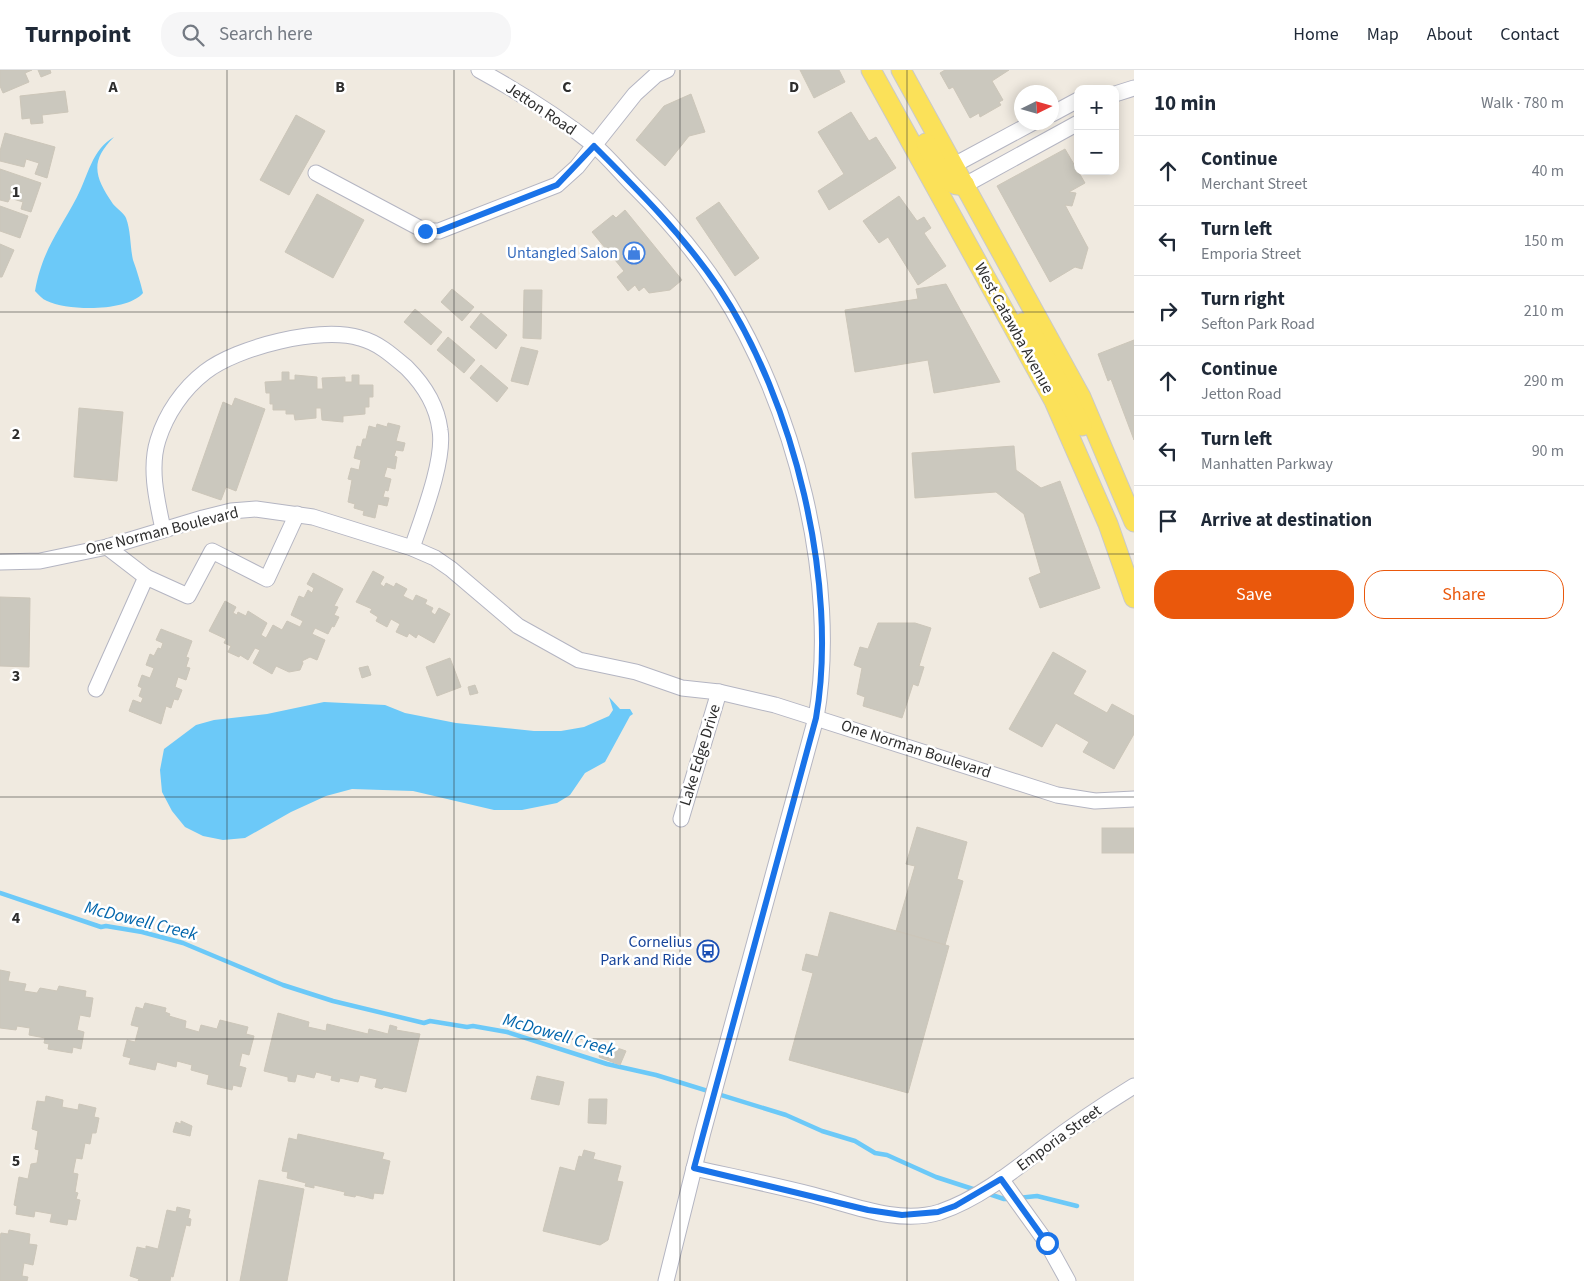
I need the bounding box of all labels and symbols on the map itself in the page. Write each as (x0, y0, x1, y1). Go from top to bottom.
text: A (107, 76, 118, 98)
text: B (335, 76, 345, 98)
text: C (562, 76, 572, 98)
text: D (789, 76, 799, 98)
street label: Jetton Road (501, 77, 581, 141)
north arrow (1014, 85, 1059, 130)
text: 1 (12, 181, 20, 203)
route end (414, 220, 437, 243)
shop icon: Untangled Salon (622, 241, 646, 265)
place label: Untangled Salon (507, 242, 618, 264)
street label: West Catawba Avenue (969, 259, 1059, 397)
text: 2 (12, 423, 20, 445)
street label: One Norman Boulevard (83, 501, 241, 561)
text: 3 (12, 665, 20, 687)
street label: Lake Edge Drive (674, 701, 726, 809)
street label: One Norman Boulevard (838, 714, 994, 784)
water label: McDowell Creek (82, 895, 201, 947)
text: 4 (12, 907, 21, 929)
place label: Cornelius Park and Ride (600, 931, 692, 971)
bus stop icon: Cornelius Park and Ride (696, 939, 720, 963)
water label: McDowell Creek (500, 1007, 619, 1063)
street label: Emporia Street (1012, 1099, 1106, 1176)
text: 5 (12, 1150, 20, 1172)
route start (1036, 1232, 1059, 1255)

